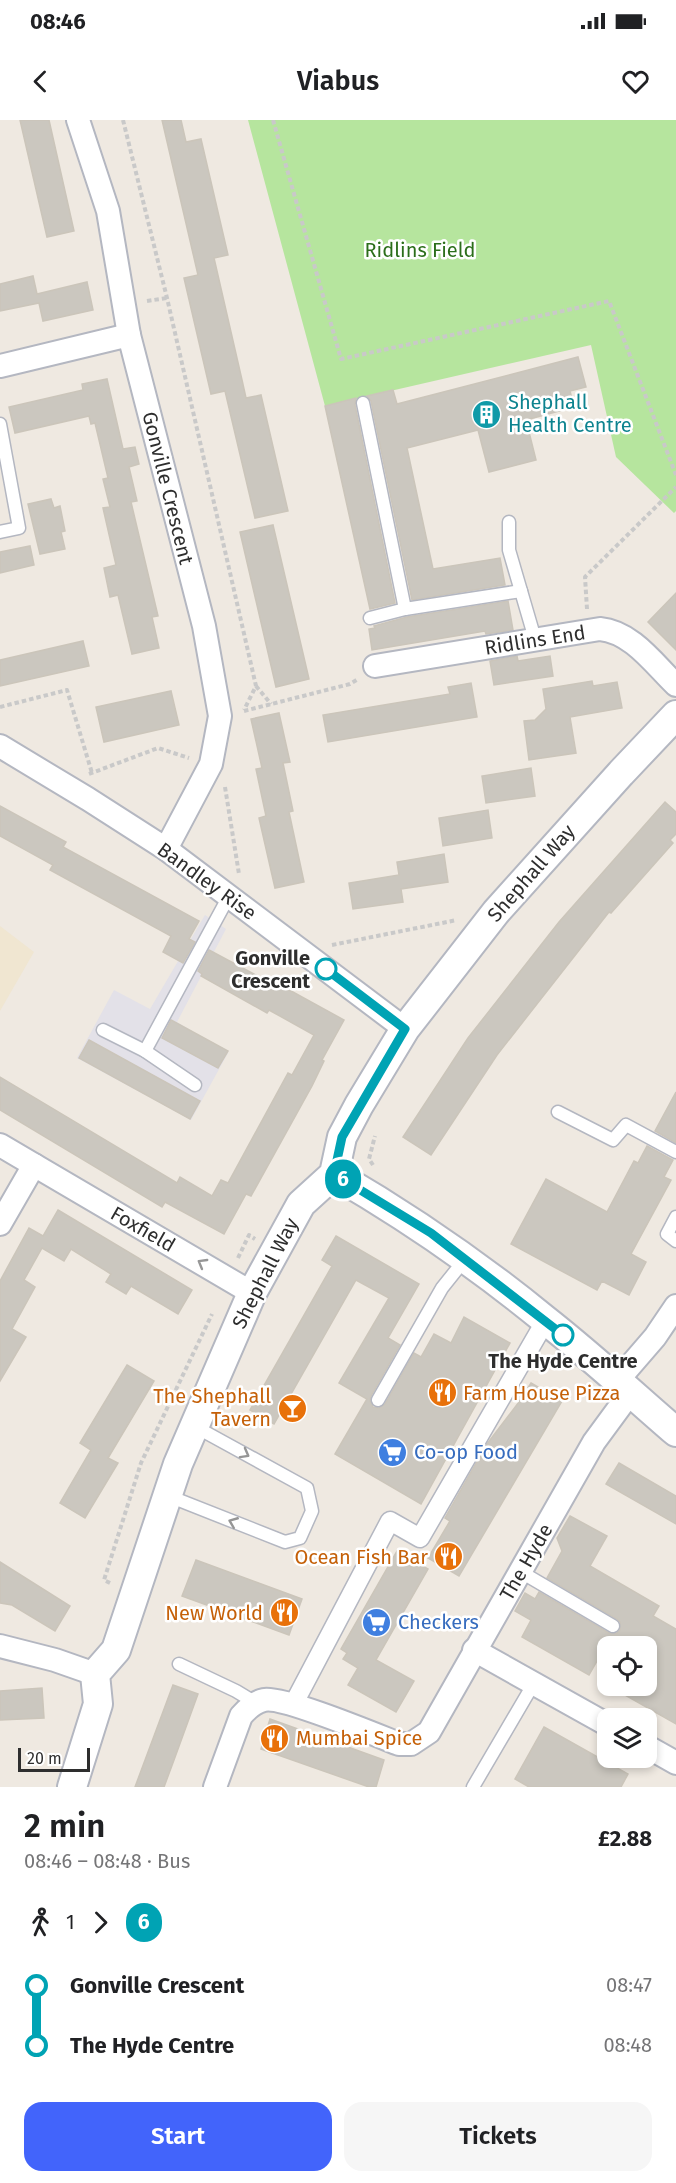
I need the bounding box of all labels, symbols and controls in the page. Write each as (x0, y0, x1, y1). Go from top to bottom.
text: 08:46 (30, 8, 86, 35)
icon: back (24, 65, 57, 98)
text: Viabus (297, 65, 379, 97)
icon: heart (619, 65, 652, 98)
park label: Ridlins Field (365, 238, 475, 262)
place label: Shephall Health Centre (508, 390, 632, 437)
building icon: Shephall Health Centre (471, 398, 503, 430)
street label: Gonville Crescent (137, 409, 199, 568)
street label: Ridlins End (483, 620, 587, 660)
street label: Shephall Way (482, 819, 580, 927)
street label: Bandley Rise (153, 837, 261, 925)
place label: Gonville Crescent (231, 946, 310, 993)
marker: Gonville Crescent (315, 958, 337, 980)
line badge: 6 (324, 1160, 362, 1198)
text: 6 (337, 1166, 349, 1192)
street label: Foxfield (106, 1201, 180, 1257)
street label: Shephall Way (227, 1213, 303, 1332)
one-way arrow (198, 1259, 208, 1271)
marker: The Hyde Centre (552, 1324, 574, 1346)
place label: The Hyde Centre (488, 1349, 638, 1373)
restaurant icon: Farm House Pizza (426, 1377, 458, 1409)
place label: Farm House Pizza (463, 1381, 620, 1405)
place label: The Shephall Tavern (153, 1384, 271, 1431)
bar icon: The Shephall Tavern (276, 1392, 308, 1424)
supermarket icon: Co-op Food (377, 1436, 409, 1468)
place label: Co-op Food (414, 1440, 518, 1464)
one-way arrow (239, 1447, 249, 1458)
one-way arrow (228, 1516, 239, 1529)
street label: The Hyde (494, 1519, 558, 1605)
restaurant icon: Ocean Fish Bar (433, 1541, 465, 1573)
place label: Ocean Fish Bar (295, 1545, 428, 1569)
restaurant icon: New World (268, 1597, 300, 1629)
place label: New World (165, 1601, 263, 1625)
supermarket icon: Checkers (361, 1606, 393, 1638)
place label: Checkers (398, 1610, 479, 1634)
map controls (597, 1636, 657, 1768)
button: locate (597, 1636, 657, 1696)
button: layers (597, 1708, 657, 1768)
restaurant icon: Mumbai Spice (259, 1722, 291, 1754)
place label: Mumbai Spice (296, 1726, 422, 1750)
scale bar (18, 1745, 90, 1772)
text: 20 m (27, 1749, 62, 1768)
text: 2 min (24, 1806, 105, 1846)
text: £2.88 (598, 1825, 652, 1852)
text: 08:46 – 08:48 · Bus (24, 1849, 190, 1873)
icon: walk (24, 1906, 57, 1939)
icon: forward (84, 1906, 117, 1939)
text: 6 (138, 1909, 150, 1935)
text: 1 (66, 1910, 75, 1934)
text: Gonville Crescent (70, 1972, 244, 1999)
text: 08:47 (606, 1973, 652, 1997)
text: The Hyde Centre (70, 2032, 234, 2059)
text: 08:48 (603, 2033, 652, 2057)
button: Start (24, 2102, 332, 2171)
button: Tickets (344, 2102, 652, 2171)

